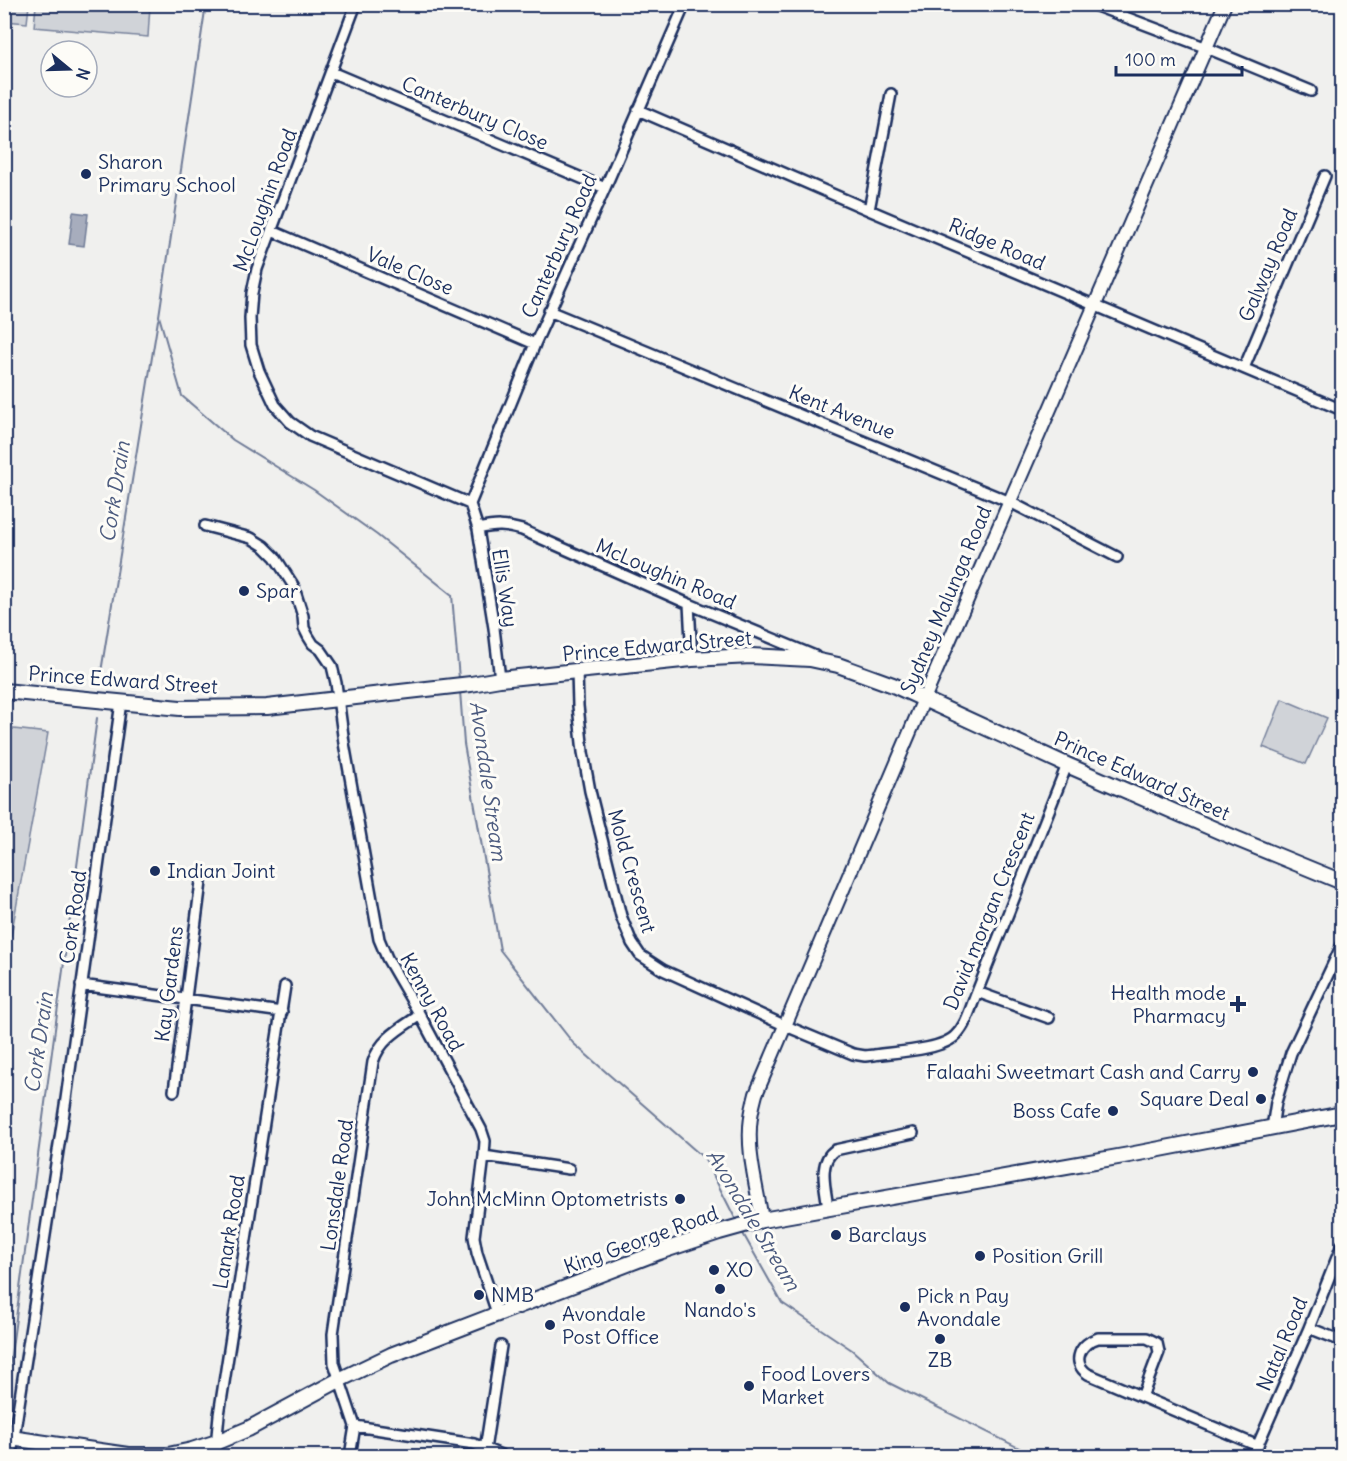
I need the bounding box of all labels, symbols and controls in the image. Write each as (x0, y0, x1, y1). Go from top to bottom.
north arrow (39, 39, 99, 99)
scale bar (1116, 39, 1242, 77)
text: 100 m (1125, 48, 1176, 71)
text: N (72, 65, 94, 82)
street label: Canterbury Close (398, 70, 552, 155)
street label: McLoughin Road (227, 125, 302, 275)
place label: Sharon Primary School (98, 149, 236, 197)
marker: Sharon Primary School (79, 167, 93, 181)
street label: Canterbury Road (516, 170, 602, 322)
street label: Galway Road (1233, 204, 1303, 325)
street label: Ridge Road (945, 212, 1050, 275)
street label: Vale Close (363, 241, 457, 300)
street label: Kent Avenue (785, 379, 899, 444)
water label: Cork Drain (93, 439, 136, 544)
street label: Sydney Malunga Road (895, 502, 997, 698)
street label: McLoughin Road (592, 533, 740, 614)
street label: Ellis Way (487, 547, 524, 629)
place label: Spar (256, 578, 298, 603)
marker: Spar (237, 584, 251, 598)
street label: Prince Edward Street (561, 625, 753, 666)
street label: Prince Edward Street (27, 660, 219, 699)
water label: Avondale Stream (464, 699, 513, 863)
street label: Prince Edward Street (1050, 726, 1234, 826)
street label: Mold Crescent (603, 806, 662, 936)
street label: David morgan Crescent (937, 808, 1040, 1013)
place label: Indian Joint (167, 858, 275, 883)
marker: Indian Joint (148, 864, 162, 878)
street label: Cork Road (54, 868, 91, 965)
street label: Kay Gardens (149, 925, 188, 1043)
street label: Kenny Road (395, 948, 470, 1056)
place label: Health mode Pharmacy (1111, 980, 1226, 1028)
water label: Cork Drain (18, 990, 59, 1095)
marker: Health mode Pharmacy (1231, 997, 1245, 1011)
place label: Falaahi Sweetmart Cash and Carry (926, 1059, 1241, 1084)
marker: Falaahi Sweetmart Cash and Carry (1246, 1065, 1260, 1079)
place label: Square Deal (1140, 1086, 1249, 1111)
marker: Square Deal (1254, 1092, 1268, 1106)
place label: Boss Cafe (1012, 1098, 1101, 1123)
marker: Boss Cafe (1106, 1104, 1120, 1118)
street label: Lonsdale Road (315, 1117, 358, 1252)
water label: Avondale Stream (700, 1144, 807, 1296)
street label: Lanark Road (207, 1173, 250, 1291)
place label: John McMinn Optometrists (427, 1186, 668, 1211)
marker: John McMinn Optometrists (673, 1192, 687, 1206)
street label: King George Road (560, 1200, 722, 1279)
place label: Barclays (848, 1222, 927, 1247)
marker: Barclays (829, 1228, 843, 1242)
place label: Position Grill (992, 1243, 1103, 1268)
marker: Position Grill (973, 1249, 987, 1263)
place label: XO (726, 1257, 753, 1282)
marker: XO (707, 1263, 721, 1277)
place label: NMB (491, 1282, 534, 1307)
marker: Nando's (713, 1282, 727, 1296)
place label: Pick n Pay Avondale (917, 1283, 1009, 1331)
marker: NMB (472, 1288, 486, 1302)
street label: Natal Road (1251, 1293, 1313, 1394)
place label: Nando's (684, 1297, 756, 1322)
marker: Pick n Pay Avondale (898, 1300, 912, 1314)
place label: Avondale Post Office (562, 1301, 659, 1349)
marker: Avondale Post Office (543, 1318, 557, 1332)
marker: ZB (933, 1332, 947, 1346)
place label: ZB (928, 1347, 952, 1372)
place label: Food Lovers Market (761, 1361, 870, 1409)
marker: Food Lovers Market (742, 1379, 756, 1393)

